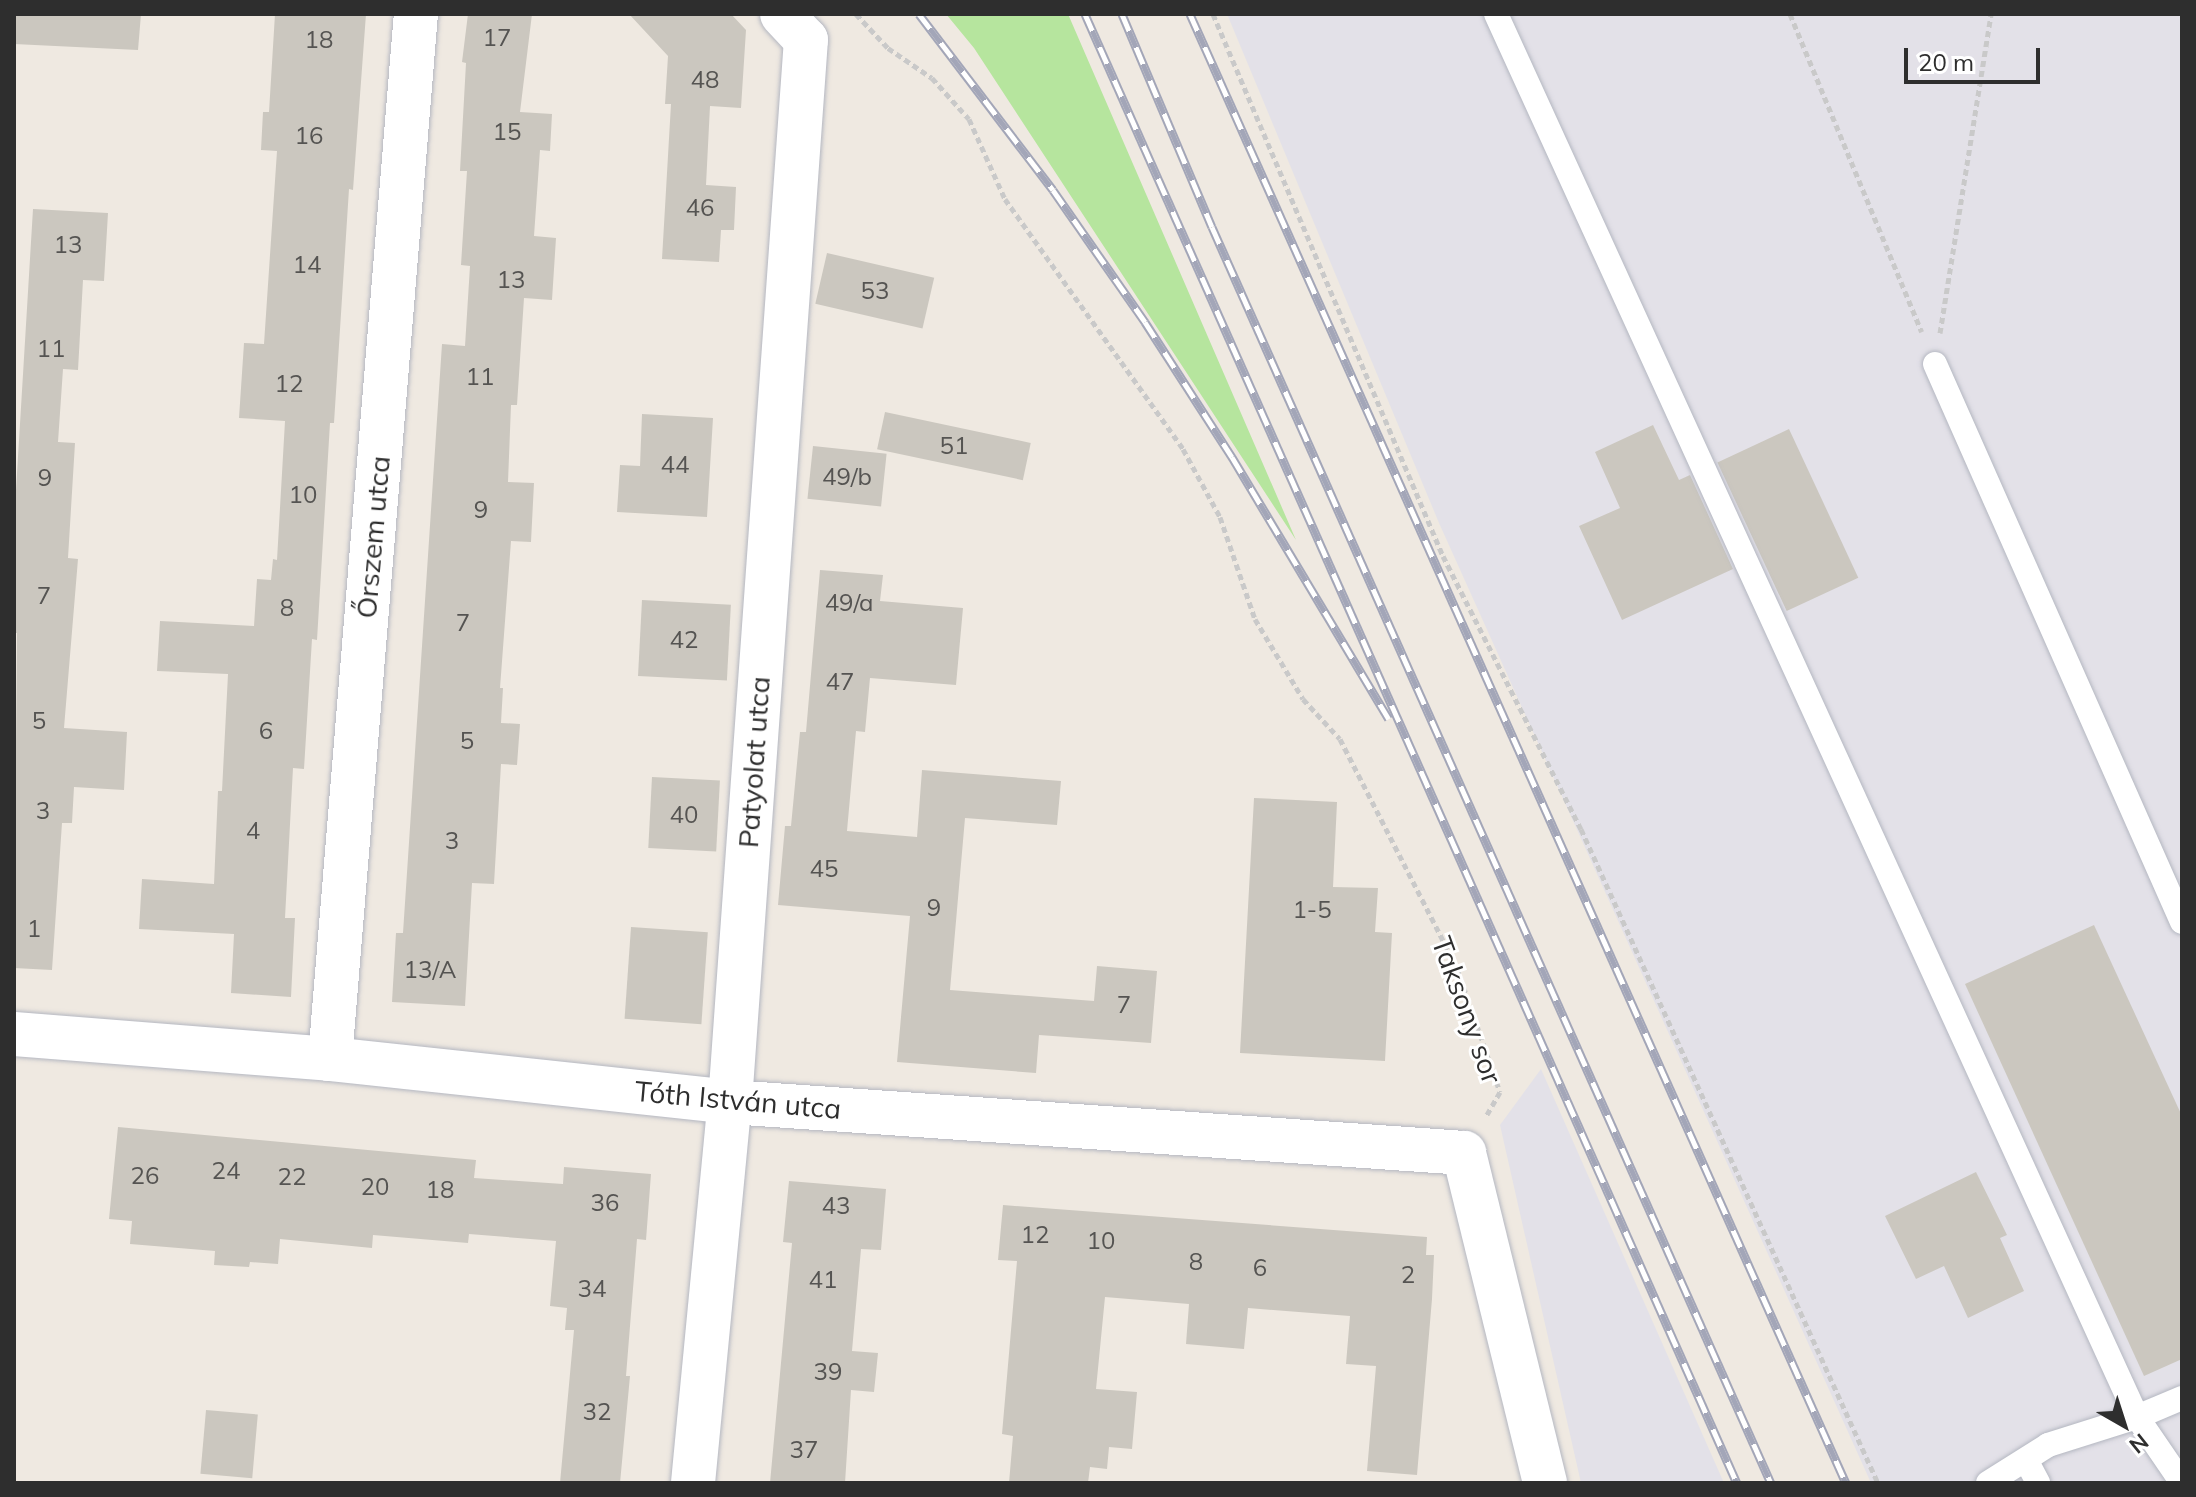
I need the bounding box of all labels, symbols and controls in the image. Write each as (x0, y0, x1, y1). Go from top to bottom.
house number: 17 (483, 24, 511, 52)
house number: 18 (305, 26, 333, 54)
scale bar (1908, 32, 2044, 82)
text: 20 m (1918, 47, 1974, 77)
house number: 48 (691, 66, 719, 94)
house number: 15 (493, 118, 521, 146)
house number: 16 (295, 122, 323, 150)
house number: 46 (686, 194, 714, 222)
house number: 13 (54, 231, 82, 259)
house number: 14 (293, 251, 321, 279)
house number: 13 (497, 266, 525, 294)
house number: 53 (861, 277, 889, 305)
house number: 11 (37, 335, 65, 363)
house number: 11 (466, 363, 494, 391)
house number: 12 (275, 370, 303, 398)
house number: 51 (940, 432, 968, 460)
house number: 44 (661, 451, 689, 479)
street label: Őrszem utca (349, 454, 397, 620)
house number: 49/b (822, 463, 872, 491)
house number: 9 (38, 464, 52, 492)
house number: 10 (289, 481, 317, 509)
house number: 9 (474, 496, 488, 524)
house number: 7 (37, 582, 51, 610)
house number: 49/a (825, 589, 873, 617)
house number: 8 (280, 594, 294, 622)
house number: 7 (456, 609, 470, 637)
house number: 42 (670, 626, 698, 654)
house number: 47 (826, 668, 854, 696)
street label: Patyolat utca (731, 675, 777, 849)
house number: 5 (32, 707, 46, 735)
house number: 6 (259, 717, 273, 745)
house number: 5 (460, 727, 474, 755)
house number: 3 (36, 797, 50, 825)
house number: 40 (670, 801, 698, 829)
house number: 4 (246, 817, 260, 845)
house number: 3 (445, 827, 459, 855)
house number: 45 (810, 855, 838, 883)
house number: 9 (927, 894, 941, 922)
house number: 1-5 (1292, 896, 1332, 924)
house number: 1 (27, 915, 41, 943)
street label: Taksony sor (1425, 932, 1509, 1088)
house number: 13/A (404, 956, 456, 984)
house number: 7 (1117, 991, 1131, 1019)
street label: Tóth István utca (633, 1074, 843, 1126)
house number: 24 (212, 1157, 240, 1185)
house number: 26 (131, 1162, 159, 1190)
house number: 22 (278, 1163, 306, 1191)
house number: 20 (361, 1173, 389, 1201)
house number: 18 (426, 1176, 454, 1204)
house number: 36 (591, 1189, 619, 1217)
house number: 43 (822, 1192, 850, 1220)
house number: 12 (1021, 1221, 1049, 1249)
house number: 10 (1087, 1227, 1115, 1255)
house number: 8 (1189, 1248, 1203, 1276)
house number: 6 (1253, 1254, 1267, 1282)
house number: 2 (1401, 1261, 1415, 1289)
house number: 41 (809, 1266, 837, 1294)
house number: 34 (578, 1275, 606, 1303)
house number: 39 (814, 1358, 842, 1386)
north arrow (2084, 1385, 2164, 1465)
house number: 32 (583, 1398, 611, 1426)
text: N (2124, 1428, 2154, 1460)
house number: 37 (790, 1436, 818, 1464)

